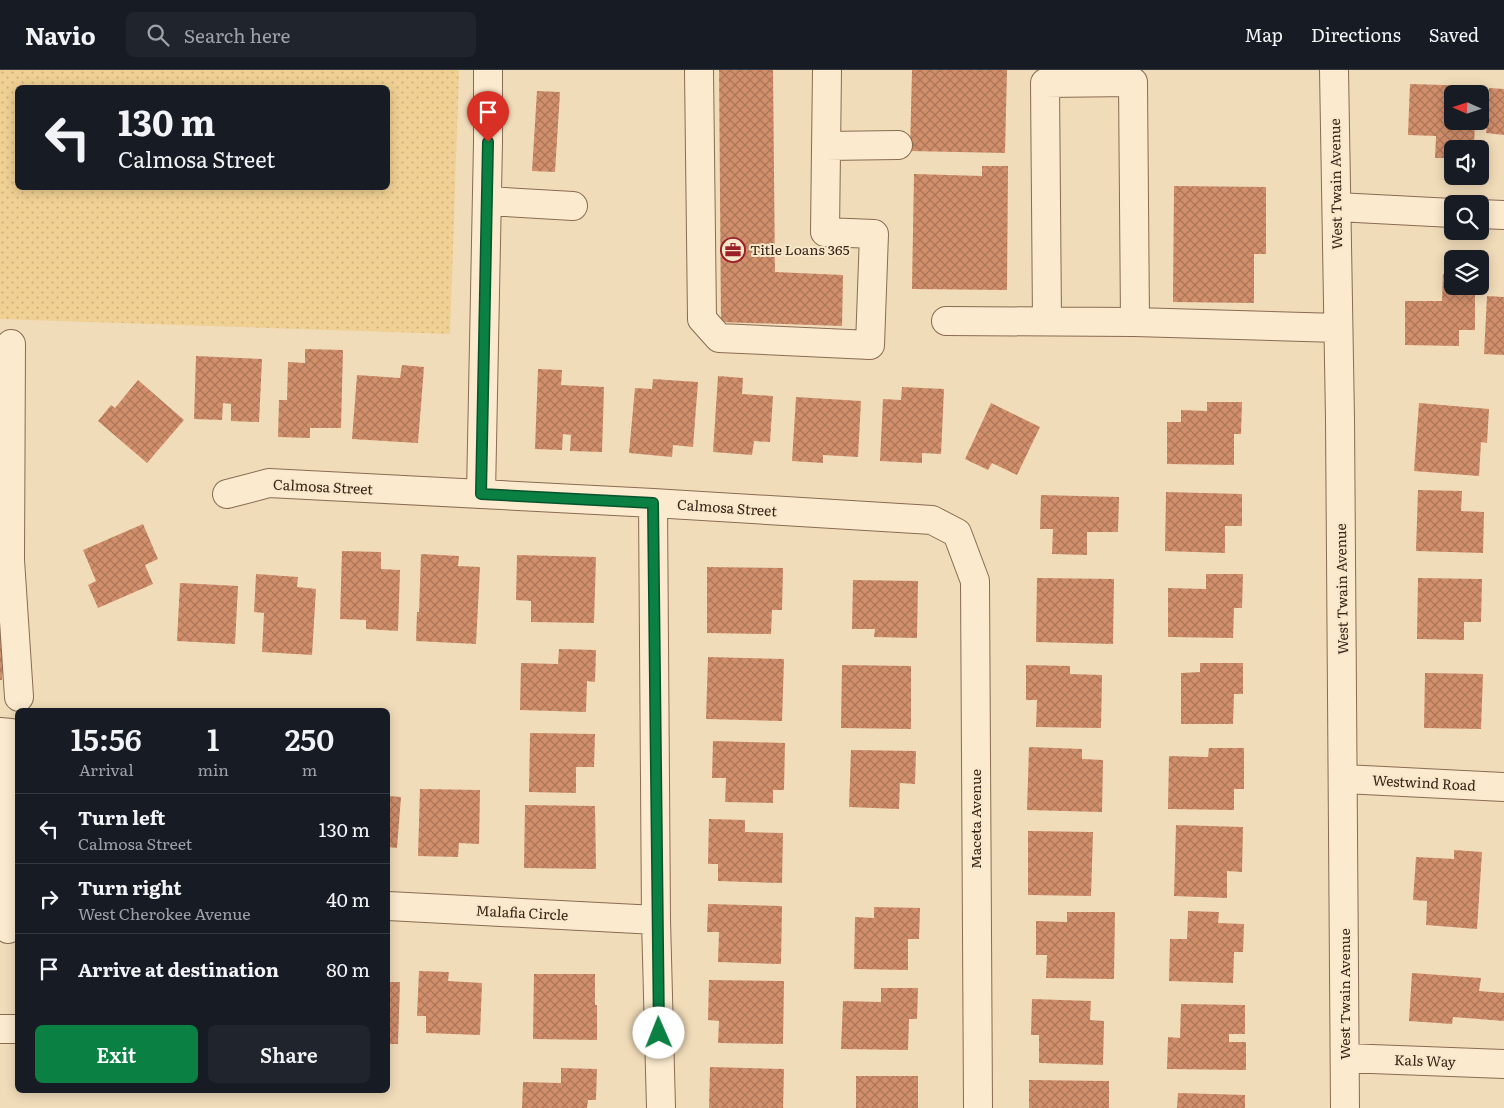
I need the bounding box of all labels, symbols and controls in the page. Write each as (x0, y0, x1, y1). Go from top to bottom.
search box (126, 12, 476, 57)
text: Navio (25, 17, 96, 52)
icon: search (144, 21, 172, 49)
text: Search here (184, 21, 290, 49)
text: Map (1245, 21, 1283, 48)
text: Directions (1311, 21, 1401, 48)
text: Saved (1429, 21, 1479, 48)
north arrow (1444, 85, 1489, 130)
map controls (1444, 85, 1489, 295)
pin (467, 91, 509, 142)
text: 130 m (118, 95, 215, 147)
icon: arrive (474, 98, 502, 126)
icon: left (35, 105, 100, 170)
street label: West Twain Avenue (1324, 118, 1346, 250)
button: sound (1444, 140, 1489, 185)
text: Calmosa Street (118, 142, 275, 175)
button: search (1444, 195, 1489, 240)
office icon: Title Loans 365 (720, 237, 746, 263)
place label: Title Loans 365 (750, 239, 850, 259)
button: layers (1444, 250, 1489, 295)
street label: Calmosa Street (273, 473, 374, 499)
street label: Calmosa Street (676, 494, 778, 520)
street label: West Twain Avenue (1330, 523, 1352, 655)
text: 15:56 (71, 716, 142, 760)
text: 1 (207, 716, 219, 760)
text: 250 (285, 716, 334, 760)
text: Arrival (79, 757, 134, 781)
text: min (197, 757, 229, 781)
text: m (302, 757, 317, 781)
street label: Maceta Avenue (965, 769, 985, 869)
street label: Westwind Road (1372, 769, 1477, 795)
text: Turn left (78, 803, 165, 831)
icon: left (35, 815, 63, 843)
text: 130 m (319, 815, 370, 843)
text: Calmosa Street (78, 831, 192, 855)
text: Turn right (78, 873, 182, 901)
icon: right (35, 885, 63, 913)
text: 40 m (326, 885, 370, 913)
street label: Malafia Circle (475, 900, 569, 924)
text: West Cherokee Avenue (78, 901, 251, 925)
street label: West Twain Avenue (1334, 928, 1354, 1060)
icon: arrive (35, 955, 63, 983)
text: Arrive at destination (78, 955, 279, 983)
text: 80 m (326, 955, 370, 983)
position arrow (632, 1006, 684, 1058)
button: Exit (35, 1025, 198, 1083)
button: Share (208, 1025, 370, 1083)
street label: Kals Way (1394, 1049, 1457, 1071)

